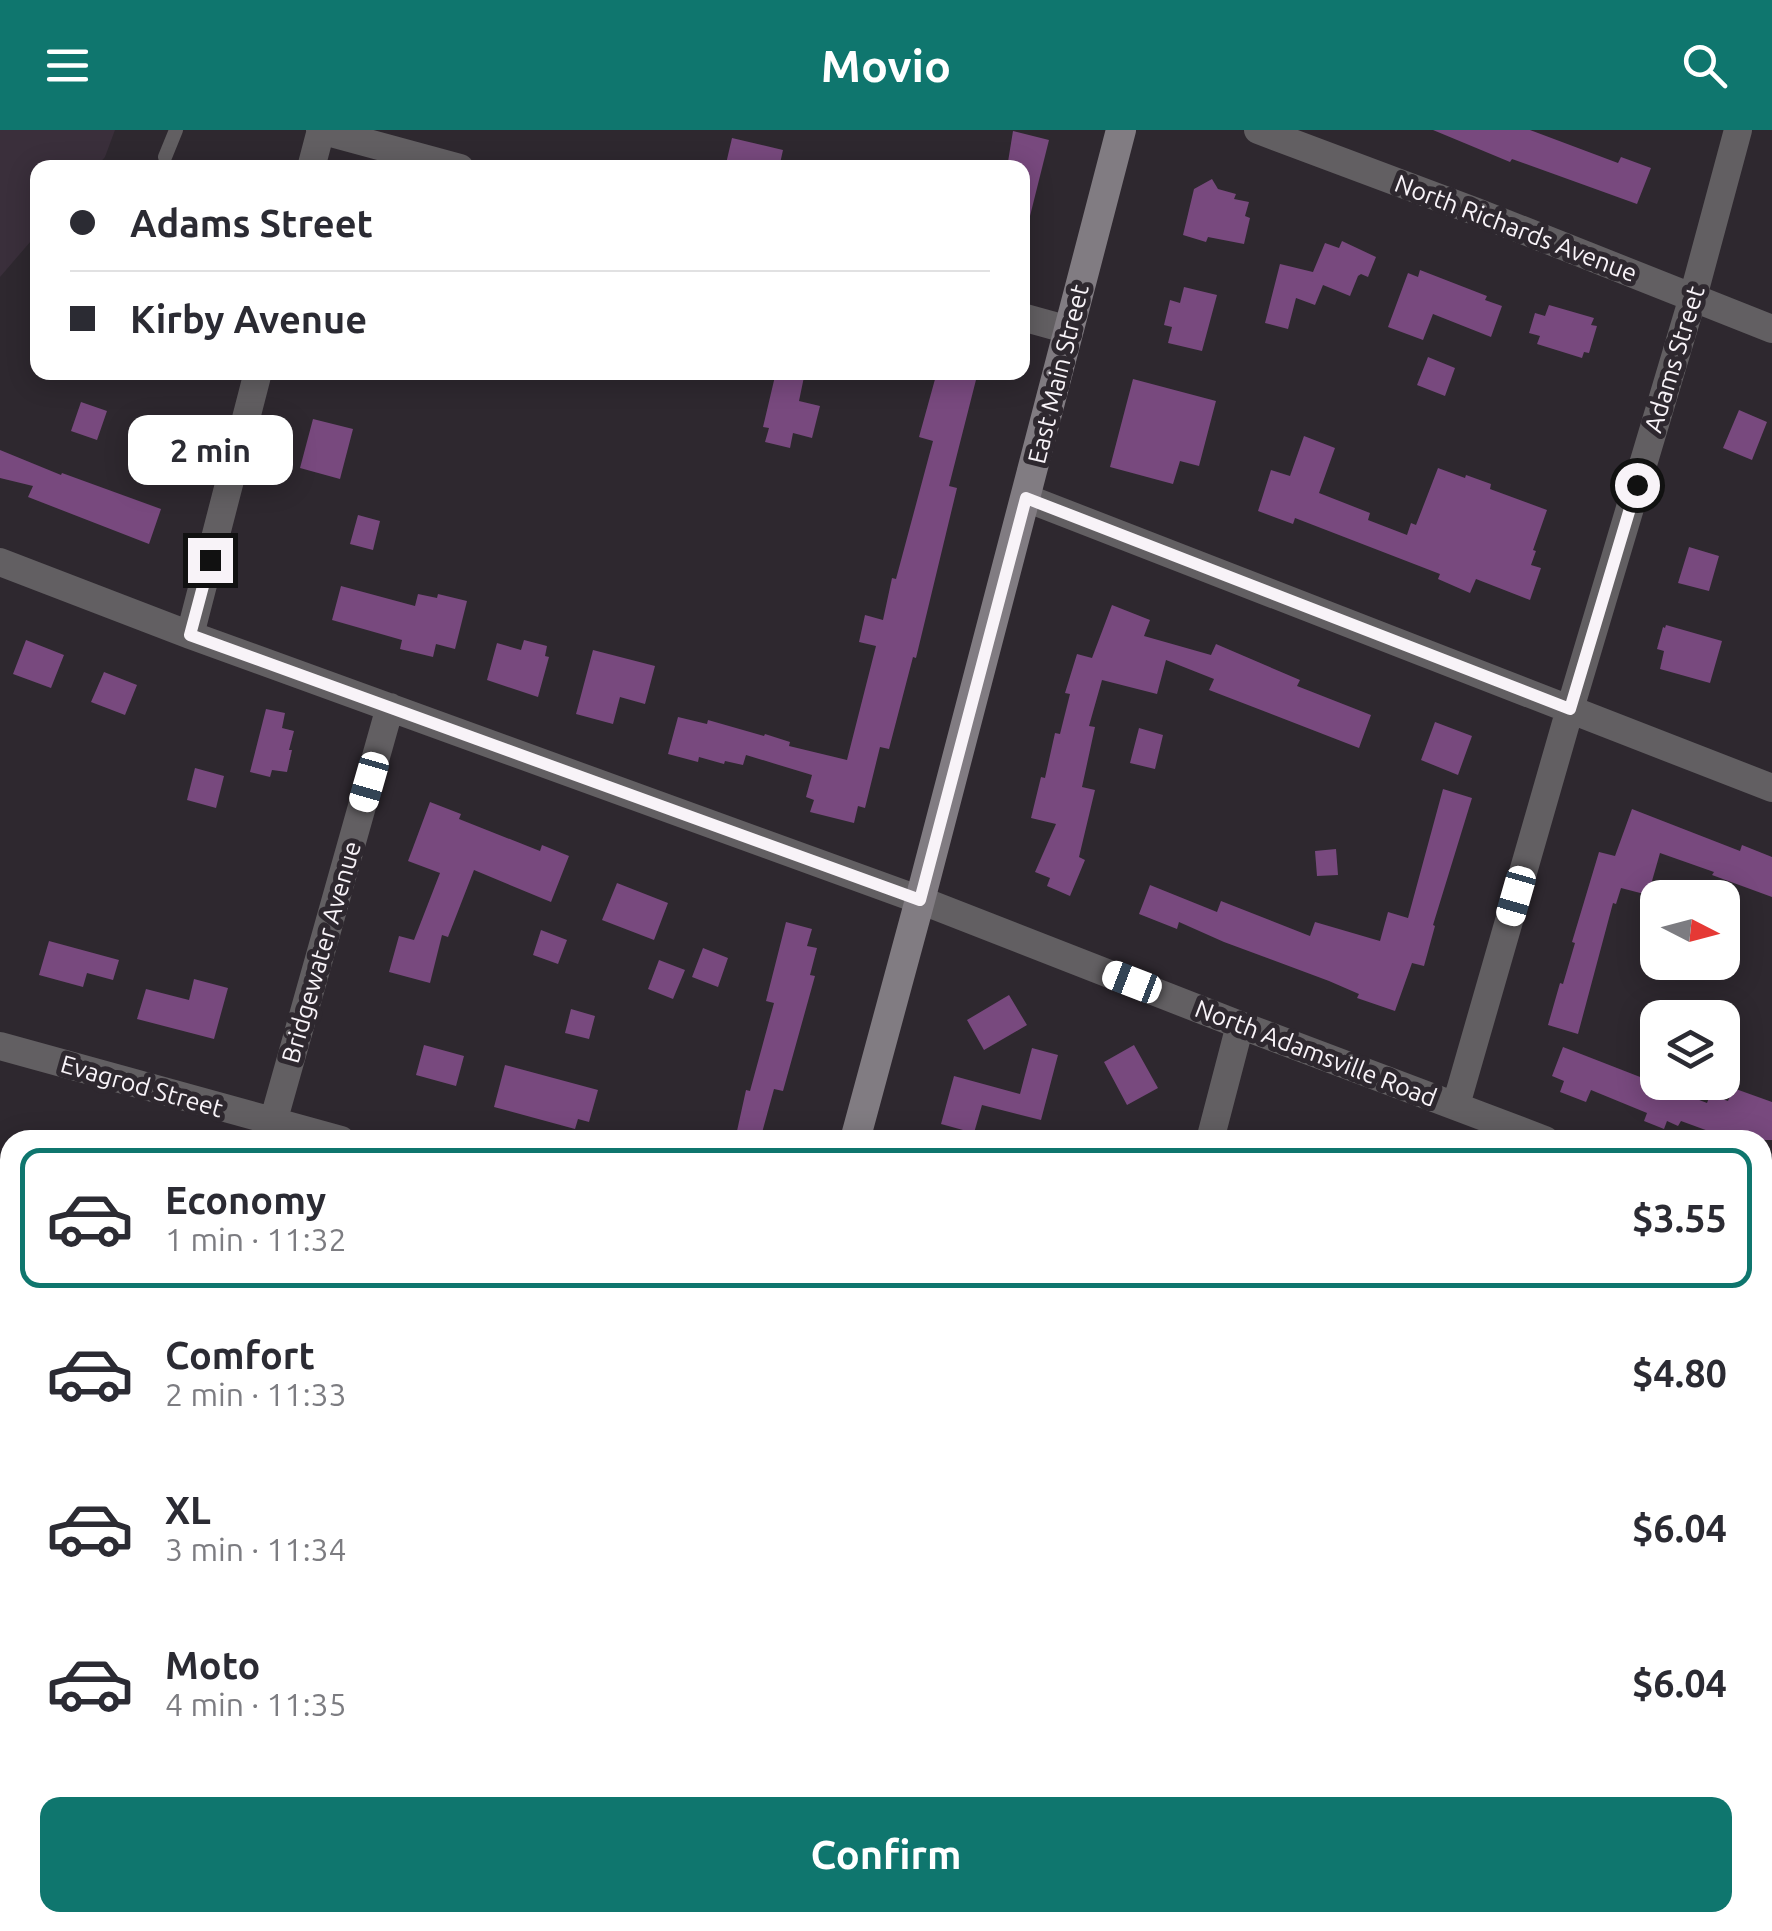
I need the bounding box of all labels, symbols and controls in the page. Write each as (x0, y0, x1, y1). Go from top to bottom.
icon: menu (40, 38, 95, 93)
icon: search (1677, 38, 1732, 93)
text: Movio (821, 40, 951, 91)
street label: North Richards Avenue (1391, 169, 1641, 287)
text: Adams Street (130, 202, 373, 244)
street label: East Main Street (1022, 281, 1094, 467)
street label: Adams Street (1638, 282, 1710, 436)
text: Kirby Avenue (130, 298, 367, 340)
callout: 2 min (128, 415, 292, 485)
text: 2 min (170, 432, 251, 468)
route start (1615, 463, 1660, 508)
route end (188, 538, 233, 583)
car (346, 749, 392, 815)
street label: Bridgewater Avenue (276, 838, 366, 1066)
car (1493, 863, 1539, 929)
north arrow (1640, 880, 1740, 980)
map controls (1640, 880, 1740, 1100)
car (1099, 957, 1165, 1007)
street label: North Adamsville Road (1191, 994, 1441, 1112)
button: layers (1640, 1000, 1740, 1100)
street label: Evagrod Street (58, 1049, 226, 1123)
icon: car (45, 1173, 135, 1263)
text: Economy (165, 1179, 326, 1221)
text: $3.55 (1632, 1197, 1727, 1239)
text: 1 min · 11:32 (165, 1221, 347, 1257)
icon: car (45, 1328, 135, 1418)
text: Comfort (165, 1334, 315, 1376)
text: $4.80 (1632, 1352, 1727, 1394)
text: 2 min · 11:33 (165, 1376, 347, 1412)
icon: car (45, 1483, 135, 1573)
text: XL (165, 1489, 211, 1531)
text: $6.04 (1632, 1507, 1727, 1549)
text: 3 min · 11:34 (165, 1531, 347, 1567)
icon: car (45, 1638, 135, 1728)
text: Moto (165, 1644, 260, 1686)
text: $6.04 (1632, 1662, 1727, 1704)
text: 4 min · 11:35 (165, 1686, 347, 1722)
button: Confirm (40, 1797, 1732, 1912)

